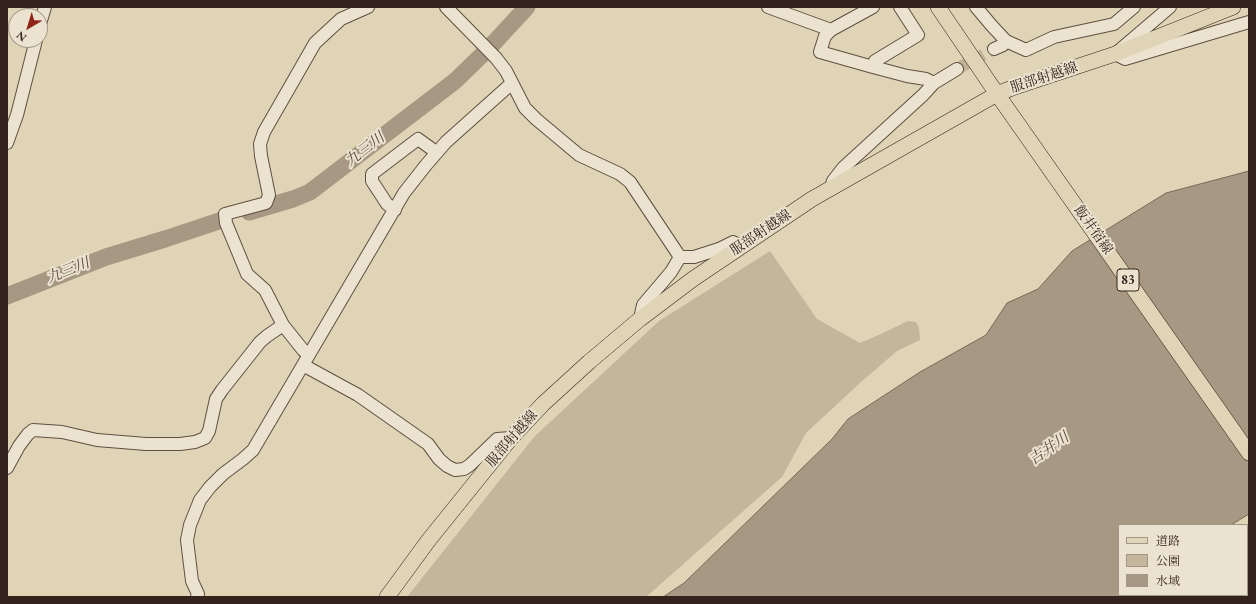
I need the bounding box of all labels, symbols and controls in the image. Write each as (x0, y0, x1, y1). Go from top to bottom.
north arrow (8, 8, 48, 48)
text: N (13, 28, 29, 45)
street label: 服部射越線 (1008, 59, 1080, 97)
water label: 九三川 (342, 129, 388, 171)
street label: 飯井宿線 (1070, 202, 1116, 258)
street label: 服部射越線 (727, 206, 795, 260)
water label: 九三川 (44, 254, 92, 288)
road number: 83 (1117, 269, 1139, 291)
street label: 服部射越線 (483, 407, 541, 471)
water label: 吉井川 (1025, 429, 1073, 469)
legend (1118, 524, 1248, 596)
text: 道路 (1156, 533, 1180, 549)
text: 公園 (1156, 553, 1180, 569)
text: 水域 (1156, 573, 1180, 589)

